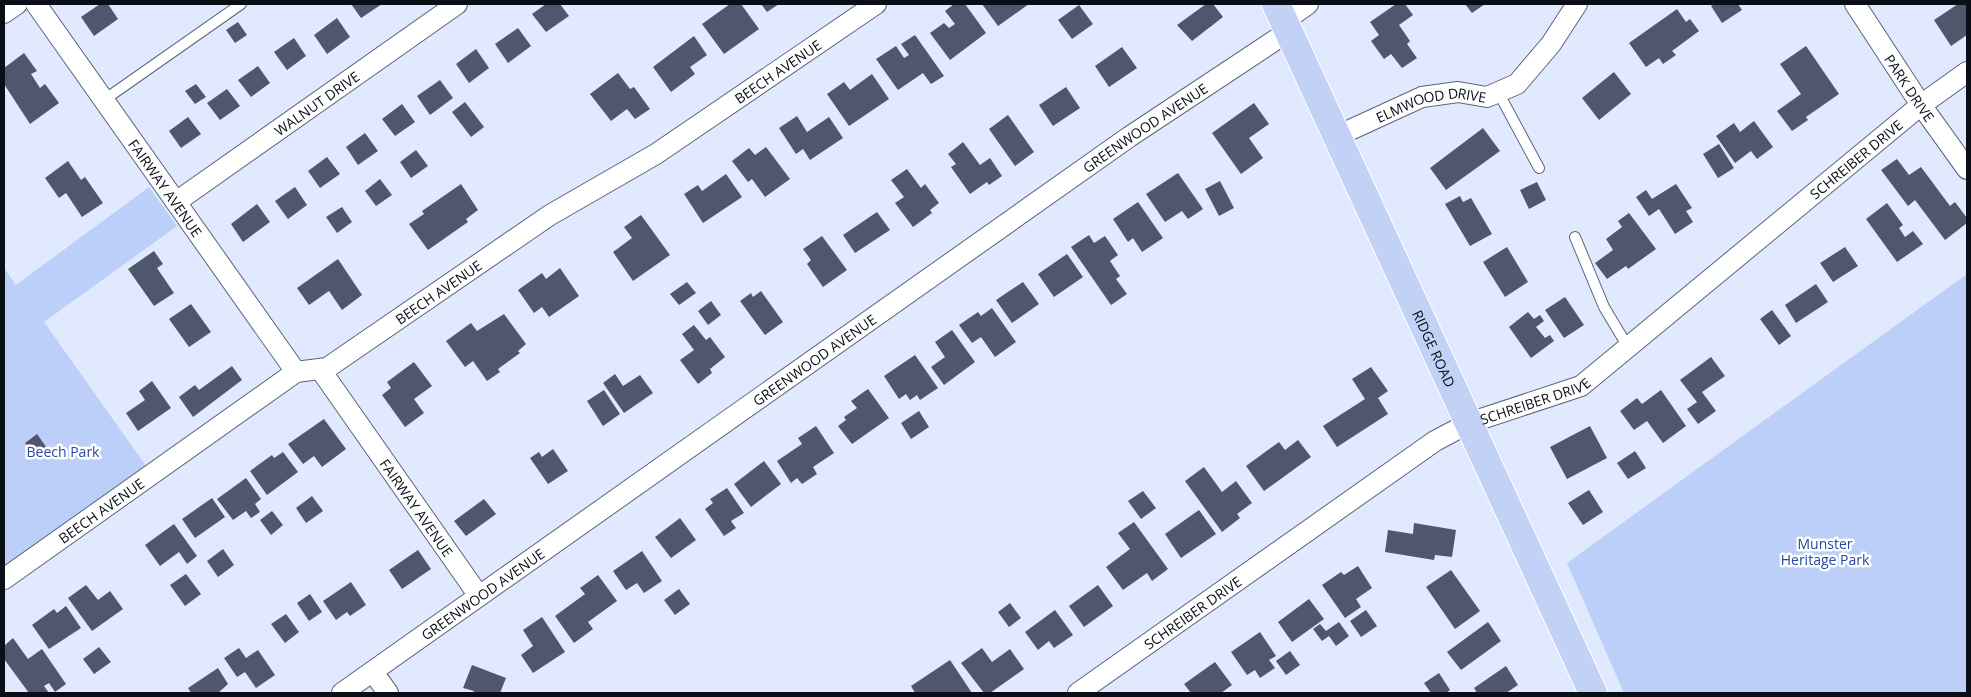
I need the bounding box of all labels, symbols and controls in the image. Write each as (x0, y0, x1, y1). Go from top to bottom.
street label: BEECH AVENUE (730, 35, 825, 107)
street label: PARK DRIVE (1881, 50, 1939, 125)
street label: WALNUT DRIVE (270, 66, 363, 140)
street label: GREENWOOD AVENUE (1079, 78, 1211, 177)
street label: ELMWOOD DRIVE (1373, 83, 1488, 127)
street label: SCHREIBER DRIVE (1805, 115, 1906, 203)
street label: FAIRWAY AVENUE (125, 135, 207, 240)
street label: BEECH AVENUE (391, 255, 485, 328)
street label: RIDGE ROAD (1408, 307, 1460, 390)
street label: GREENWOOD AVENUE (749, 309, 880, 410)
street label: SCHREIBER DRIVE (1477, 373, 1594, 428)
park label: Beech Park (27, 442, 100, 461)
street label: FAIRWAY AVENUE (376, 455, 458, 560)
street label: BEECH AVENUE (54, 473, 148, 547)
park label: Munster Heritage Park (1781, 534, 1870, 569)
street label: GREENWOOD AVENUE (417, 544, 548, 644)
street label: SCHREIBER DRIVE (1140, 571, 1245, 653)

